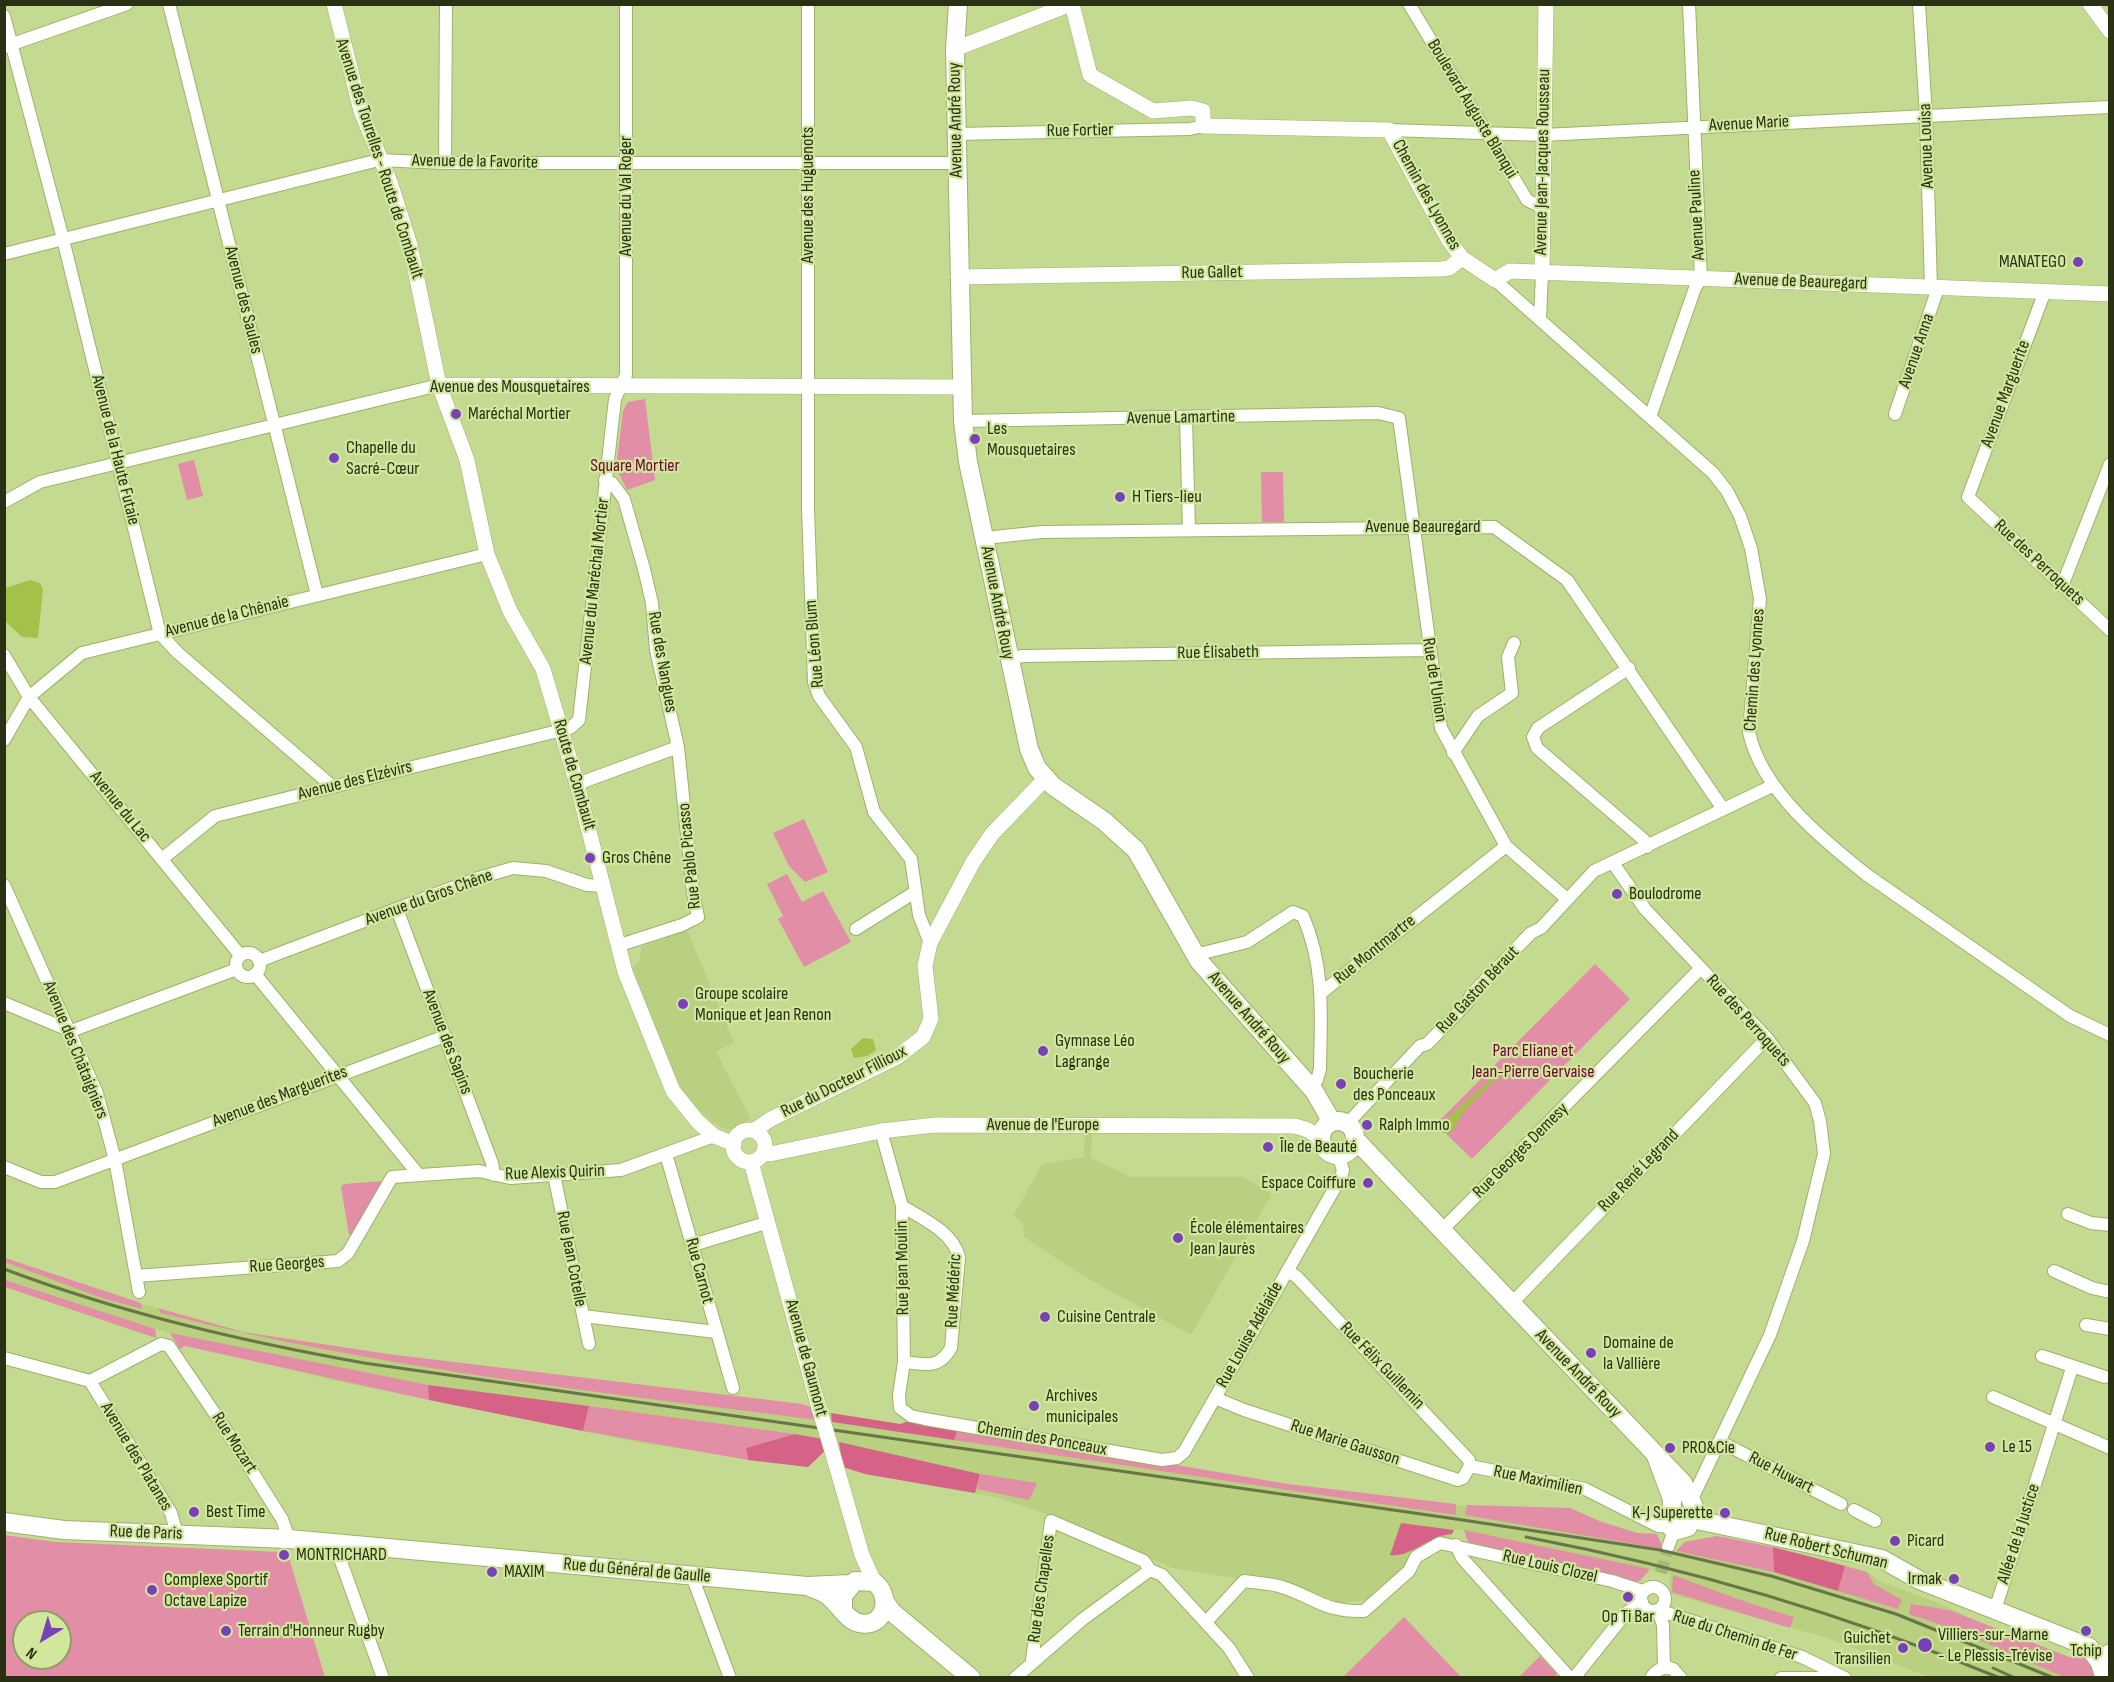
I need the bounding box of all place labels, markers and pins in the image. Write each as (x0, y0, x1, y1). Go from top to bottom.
place label: MANATEGO (1999, 251, 2066, 273)
marker: MANATEGO (2071, 255, 2085, 269)
place label: Maréchal Mortier (468, 403, 571, 425)
marker: Maréchal Mortier (449, 407, 463, 421)
place label: Les Mousquetaires (987, 418, 1076, 460)
marker: Les Mousquetaires (968, 432, 982, 446)
place label: Chapelle du Sacré-Cœur (346, 437, 419, 480)
marker: Chapelle du Sacré-Cœur (327, 451, 341, 465)
place label: H Tiers-lieu (1132, 486, 1202, 508)
marker: H Tiers-lieu (1113, 490, 1127, 504)
place label: Gros Chêne (602, 847, 671, 869)
marker: Gros Chêne (583, 851, 597, 865)
place label: Boulodrome (1629, 883, 1701, 905)
marker: Boulodrome (1610, 887, 1624, 901)
place label: Groupe scolaire Monique et Jean Renon (695, 983, 831, 1026)
marker: Groupe scolaire Monique et Jean Renon (676, 997, 690, 1011)
place label: Gymnase Léo Lagrange (1055, 1030, 1135, 1072)
marker: Gymnase Léo Lagrange (1036, 1044, 1050, 1058)
place label: Boucherie des Ponceaux (1353, 1063, 1435, 1106)
marker: Boucherie des Ponceaux (1334, 1077, 1348, 1091)
place label: Ralph Immo (1379, 1114, 1450, 1136)
marker: Ralph Immo (1360, 1118, 1374, 1132)
place label: Île de Beauté (1280, 1136, 1357, 1158)
marker: Île de Beauté (1261, 1140, 1275, 1154)
place label: Espace Coiffure (1261, 1172, 1356, 1194)
marker: Espace Coiffure (1361, 1176, 1375, 1190)
place label: École élémentaires Jean Jaurès (1190, 1217, 1304, 1260)
marker: École élémentaires Jean Jaurès (1171, 1231, 1185, 1245)
place label: Cuisine Centrale (1057, 1306, 1156, 1328)
marker: Cuisine Centrale (1038, 1310, 1052, 1324)
place label: Domaine de la Vallière (1603, 1332, 1674, 1374)
marker: Domaine de la Vallière (1584, 1346, 1598, 1360)
place label: Archives municipales (1046, 1385, 1118, 1428)
marker: Archives municipales (1027, 1399, 1041, 1413)
place label: Le 15 (2002, 1436, 2032, 1458)
place label: PRO&Cie (1682, 1437, 1735, 1459)
marker: Le 15 (1983, 1440, 1997, 1454)
marker: PRO&Cie (1663, 1441, 1677, 1455)
place label: Best Time (206, 1501, 266, 1523)
place label: K-J Superette (1632, 1502, 1713, 1524)
marker: Best Time (187, 1505, 201, 1519)
marker: K-J Superette (1718, 1506, 1732, 1520)
place label: Picard (1907, 1530, 1944, 1552)
marker: Picard (1888, 1534, 1902, 1548)
place label: MONTRICHARD (296, 1544, 387, 1566)
marker: MONTRICHARD (277, 1548, 291, 1562)
place label: MAXIM (504, 1561, 544, 1583)
marker: MAXIM (485, 1565, 499, 1579)
place label: Irmak (1908, 1568, 1942, 1590)
place label: Complexe Sportif Octave Lapize (164, 1569, 268, 1612)
marker: Irmak (1947, 1572, 1961, 1586)
marker: Complexe Sportif Octave Lapize (145, 1583, 159, 1597)
marker: Op Ti Bar (1621, 1590, 1635, 1604)
place label: Op Ti Bar (1602, 1606, 1654, 1628)
place label: Terrain d'Honneur Rugby (238, 1620, 385, 1642)
marker: Terrain d'Honneur Rugby (219, 1624, 233, 1638)
place label: Villiers-sur-Marne - Le Plessis-Trévise (1938, 1624, 2052, 1666)
marker: Tchip (2079, 1624, 2093, 1638)
place label: Guichet Transilien (1834, 1627, 1891, 1670)
marker: Villiers-sur-Marne - Le Plessis-Trévise (1916, 1636, 1934, 1654)
place label: Tchip (2070, 1640, 2102, 1662)
marker: Guichet Transilien (1896, 1641, 1910, 1655)

